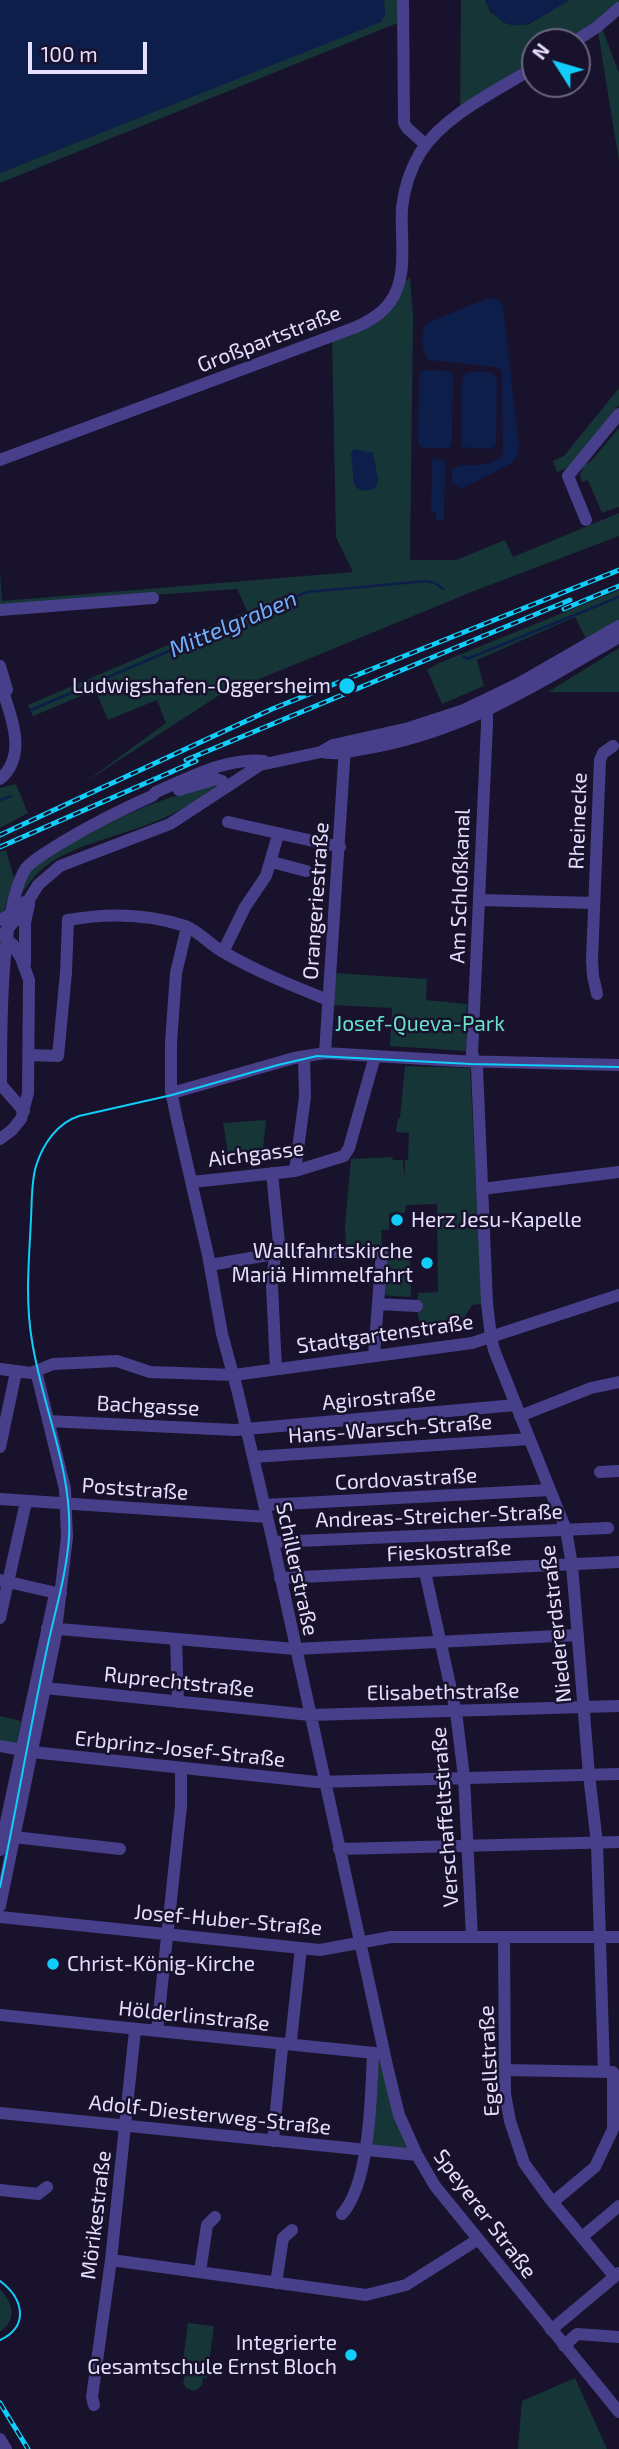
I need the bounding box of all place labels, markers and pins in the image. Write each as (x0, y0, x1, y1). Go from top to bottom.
place label: Ludwigshafen-Oggersheim (72, 673, 331, 699)
marker: Ludwigshafen-Oggersheim (337, 676, 357, 696)
place label: Herz Jesu-Kapelle (411, 1207, 582, 1233)
marker: Herz Jesu-Kapelle (389, 1212, 405, 1228)
place label: Wallfahrtskirche Mariä Himmelfahrt (232, 1238, 413, 1288)
marker: Wallfahrtskirche Mariä Himmelfahrt (419, 1255, 435, 1271)
place label: Christ-König-Kirche (67, 1951, 255, 1977)
marker: Christ-König-Kirche (45, 1956, 61, 1972)
place label: Integrierte Gesamtschule Ernst Bloch (87, 2330, 337, 2380)
marker: Integrierte Gesamtschule Ernst Bloch (343, 2347, 359, 2363)

